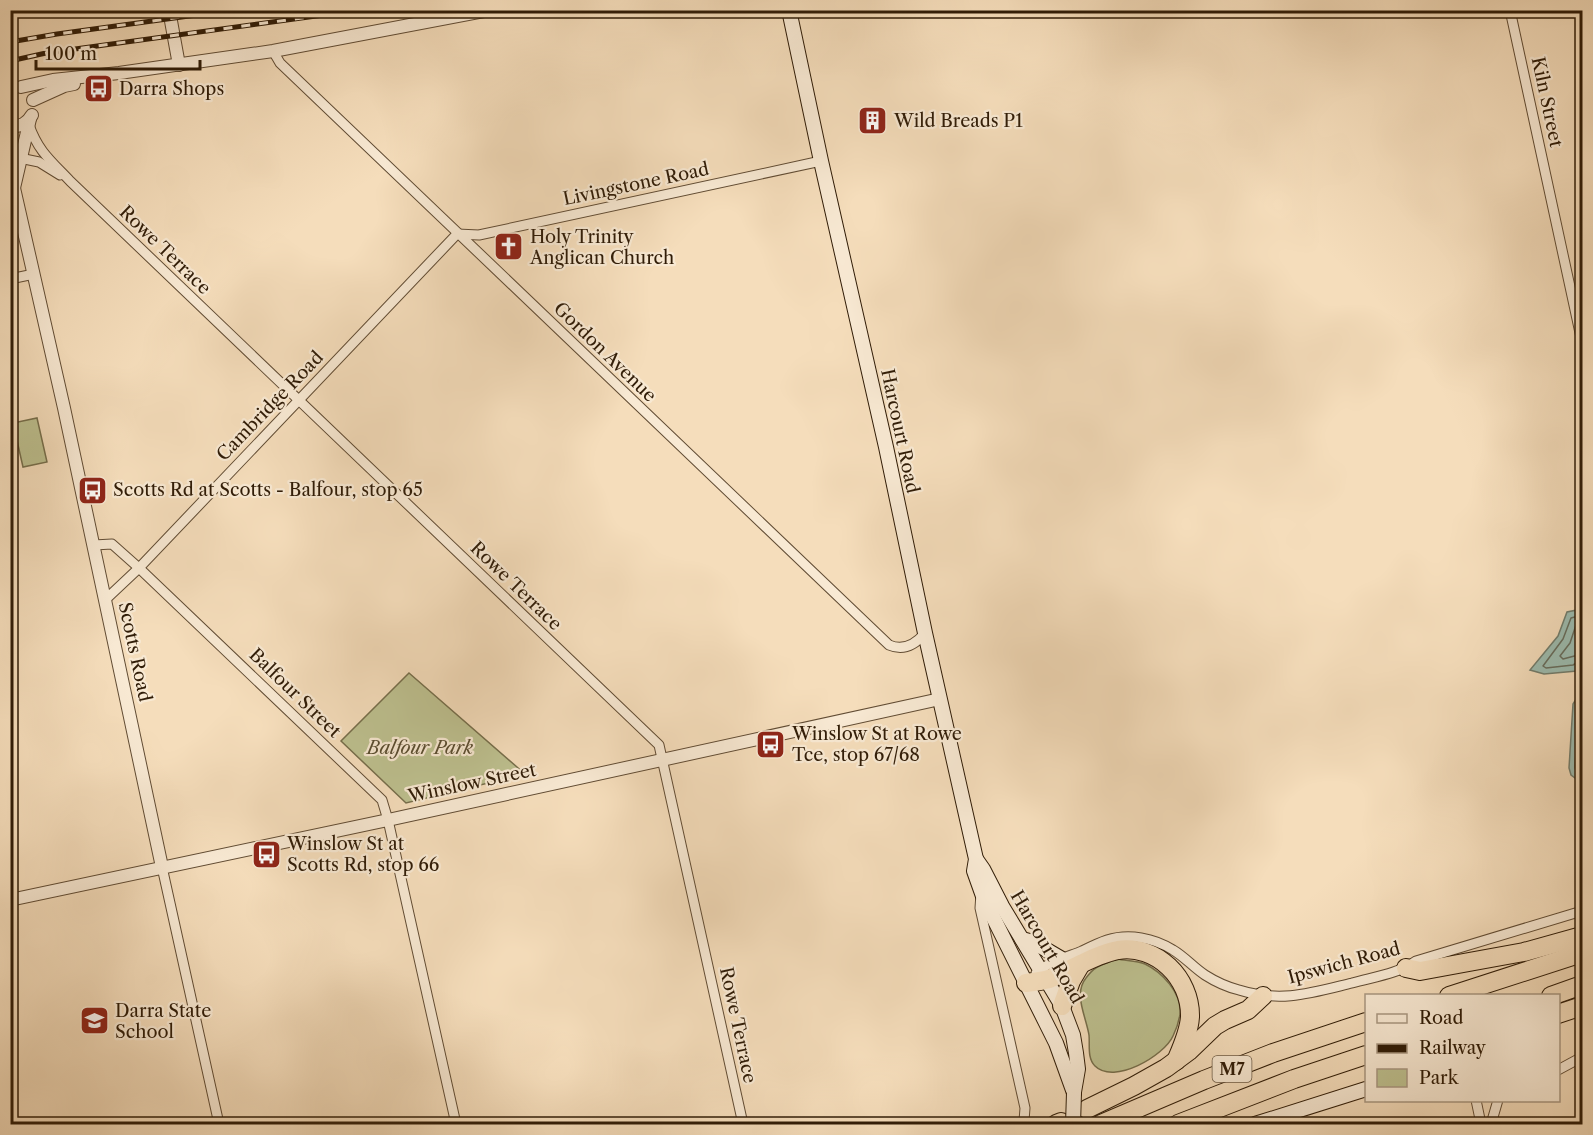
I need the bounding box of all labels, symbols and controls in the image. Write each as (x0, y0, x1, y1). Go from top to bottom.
scale bar (36, 33, 200, 71)
text: 100 m (45, 43, 97, 65)
street label: Kiln Street (1527, 55, 1567, 150)
bus stop icon: Darra Shops (82, 73, 114, 105)
place label: Darra Shops (119, 78, 224, 100)
building icon: Wild Breads P1 (857, 105, 889, 137)
place label: Wild Breads P1 (893, 110, 1023, 132)
street label: Livingstone Road (561, 158, 711, 210)
street label: Rowe Terrace (115, 201, 215, 299)
place label: Holy Trinity Anglican Church (529, 226, 674, 269)
church icon: Holy Trinity Anglican Church (493, 231, 525, 263)
street label: Gordon Avenue (549, 297, 661, 407)
street label: Cambridge Road (212, 347, 328, 465)
street label: Harcourt Road (876, 367, 924, 495)
bus stop icon: Scotts Rd at Scotts - Balfour, stop 65 (76, 474, 108, 506)
place label: Scotts Rd at Scotts - Balfour, stop 65 (113, 479, 423, 501)
street label: Rowe Terrace (466, 537, 566, 635)
street label: Scotts Road (114, 600, 156, 704)
street label: Balfour Street (245, 644, 346, 743)
place label: Winslow St at Rowe Tce, stop 67/68 (791, 723, 962, 766)
bus stop icon: Winslow St at Rowe Tce, stop 67/68 (755, 728, 787, 760)
park label: Balfour Park (365, 737, 474, 759)
street label: Winslow Street (405, 759, 539, 808)
place label: Winslow St at Scotts Rd, stop 66 (286, 833, 439, 876)
bus stop icon: Winslow St at Scotts Rd, stop 66 (250, 838, 282, 870)
street label: Harcourt Road (1006, 887, 1088, 1007)
street label: Ipswich Road (1285, 937, 1403, 989)
street label: Rowe Terrace (715, 965, 761, 1085)
legend (1365, 994, 1560, 1102)
place label: Darra State School (115, 1000, 211, 1043)
school or university icon: Darra State School (78, 1005, 110, 1037)
text: Road (1419, 1007, 1464, 1029)
text: Railway (1419, 1037, 1487, 1059)
road number: M7 (1212, 1056, 1252, 1082)
text: Park (1419, 1067, 1460, 1089)

